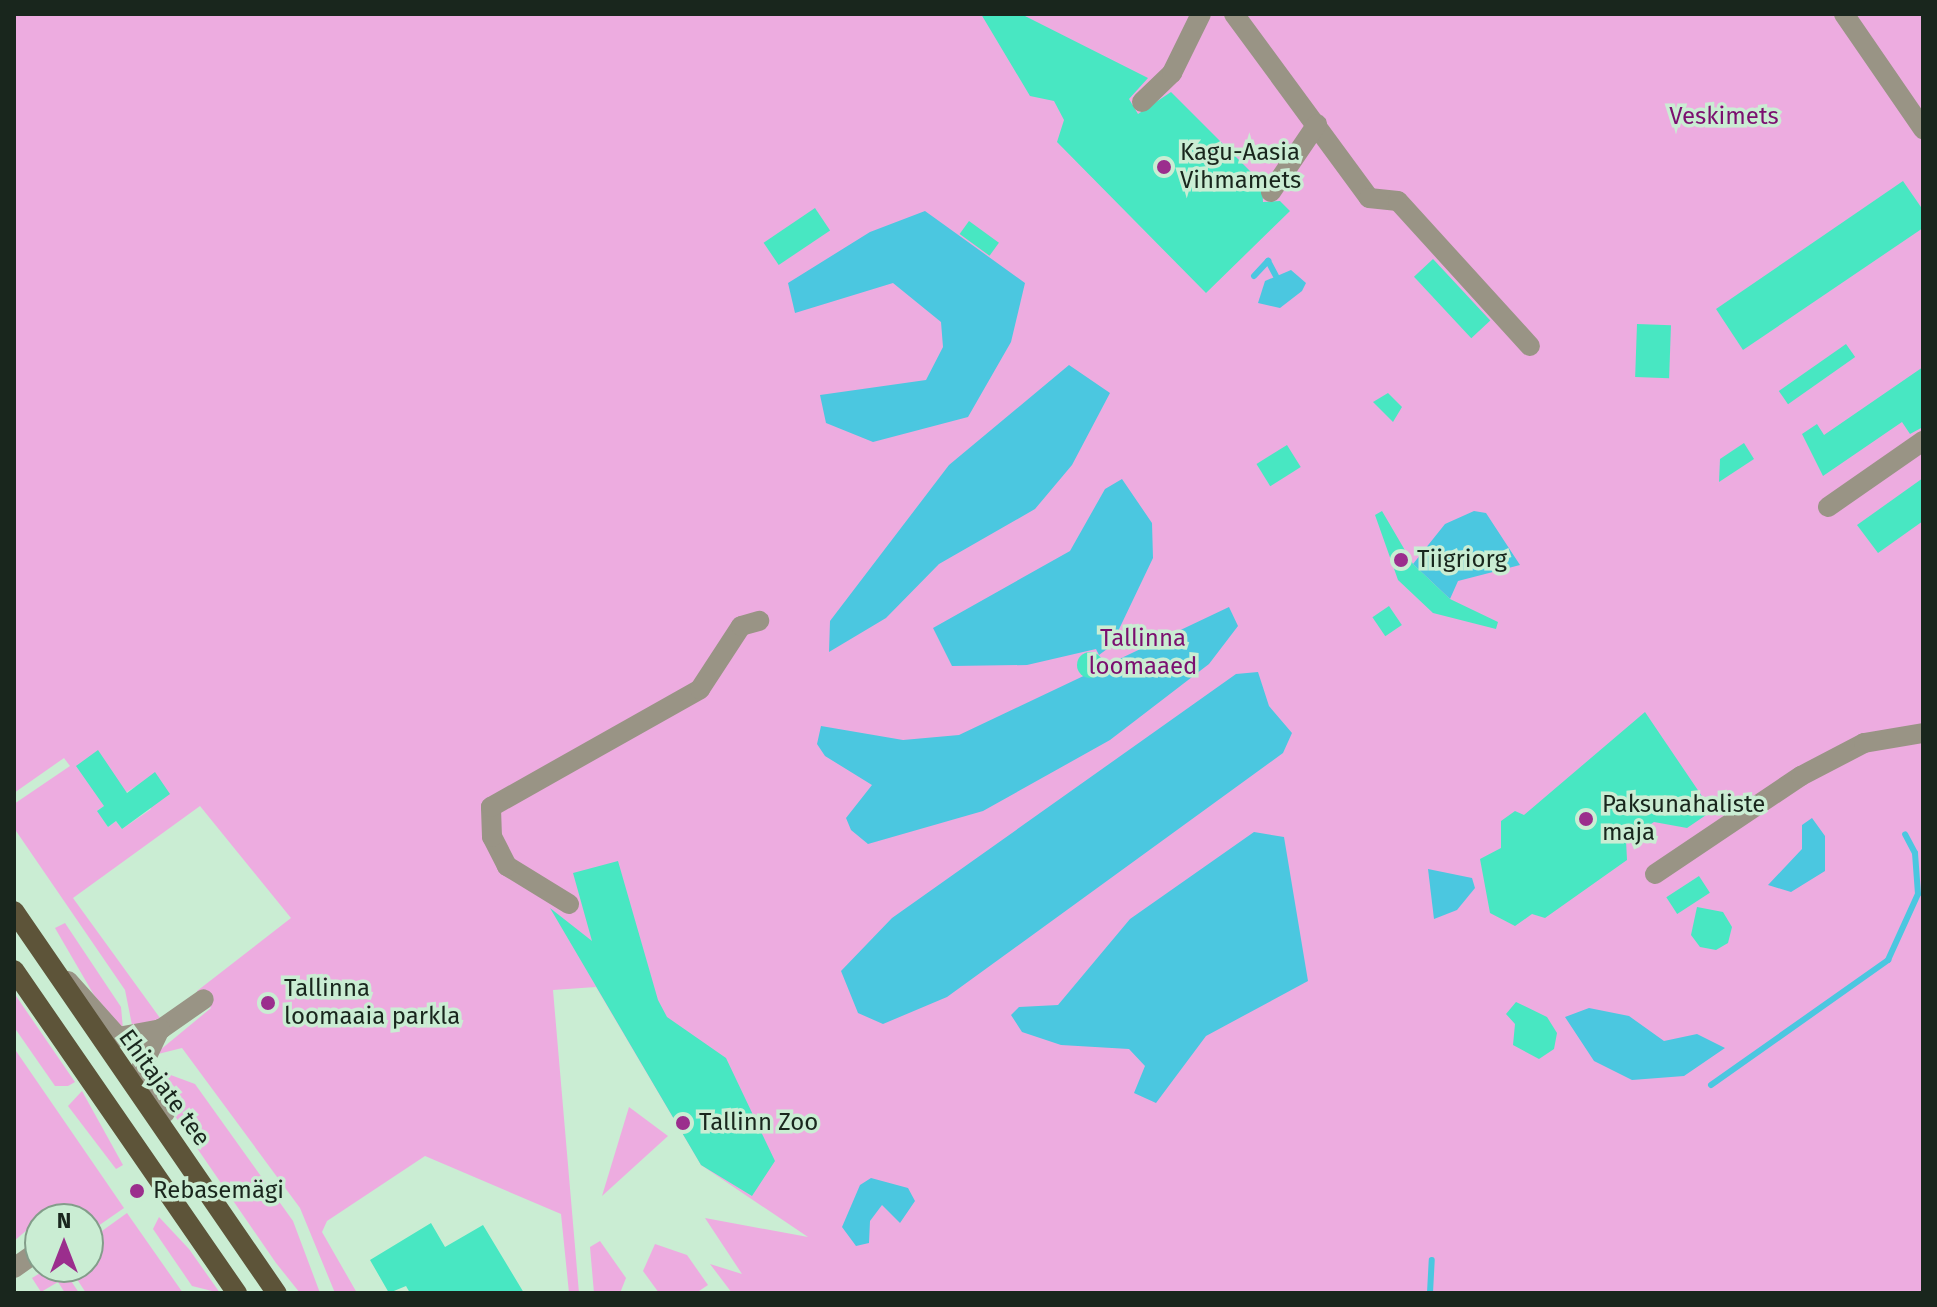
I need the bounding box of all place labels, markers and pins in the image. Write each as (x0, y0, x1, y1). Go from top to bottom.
place label: Kagu-Aasia Vihmamets (1180, 139, 1301, 195)
marker: Kagu-Aasia Vihmamets (1155, 158, 1173, 176)
place label: Tiigriorg (1417, 546, 1507, 574)
marker: Tiigriorg (1392, 551, 1410, 569)
place label: Paksunahaliste maja (1602, 791, 1765, 847)
marker: Paksunahaliste maja (1577, 810, 1595, 828)
place label: Tallinna loomaaia parkla (284, 975, 460, 1031)
marker: Tallinna loomaaia parkla (259, 994, 277, 1012)
place label: Tallinn Zoo (699, 1109, 818, 1137)
marker: Tallinn Zoo (674, 1114, 692, 1132)
place label: Rebasemägi (153, 1177, 284, 1205)
marker: Rebasemägi (128, 1182, 146, 1200)

